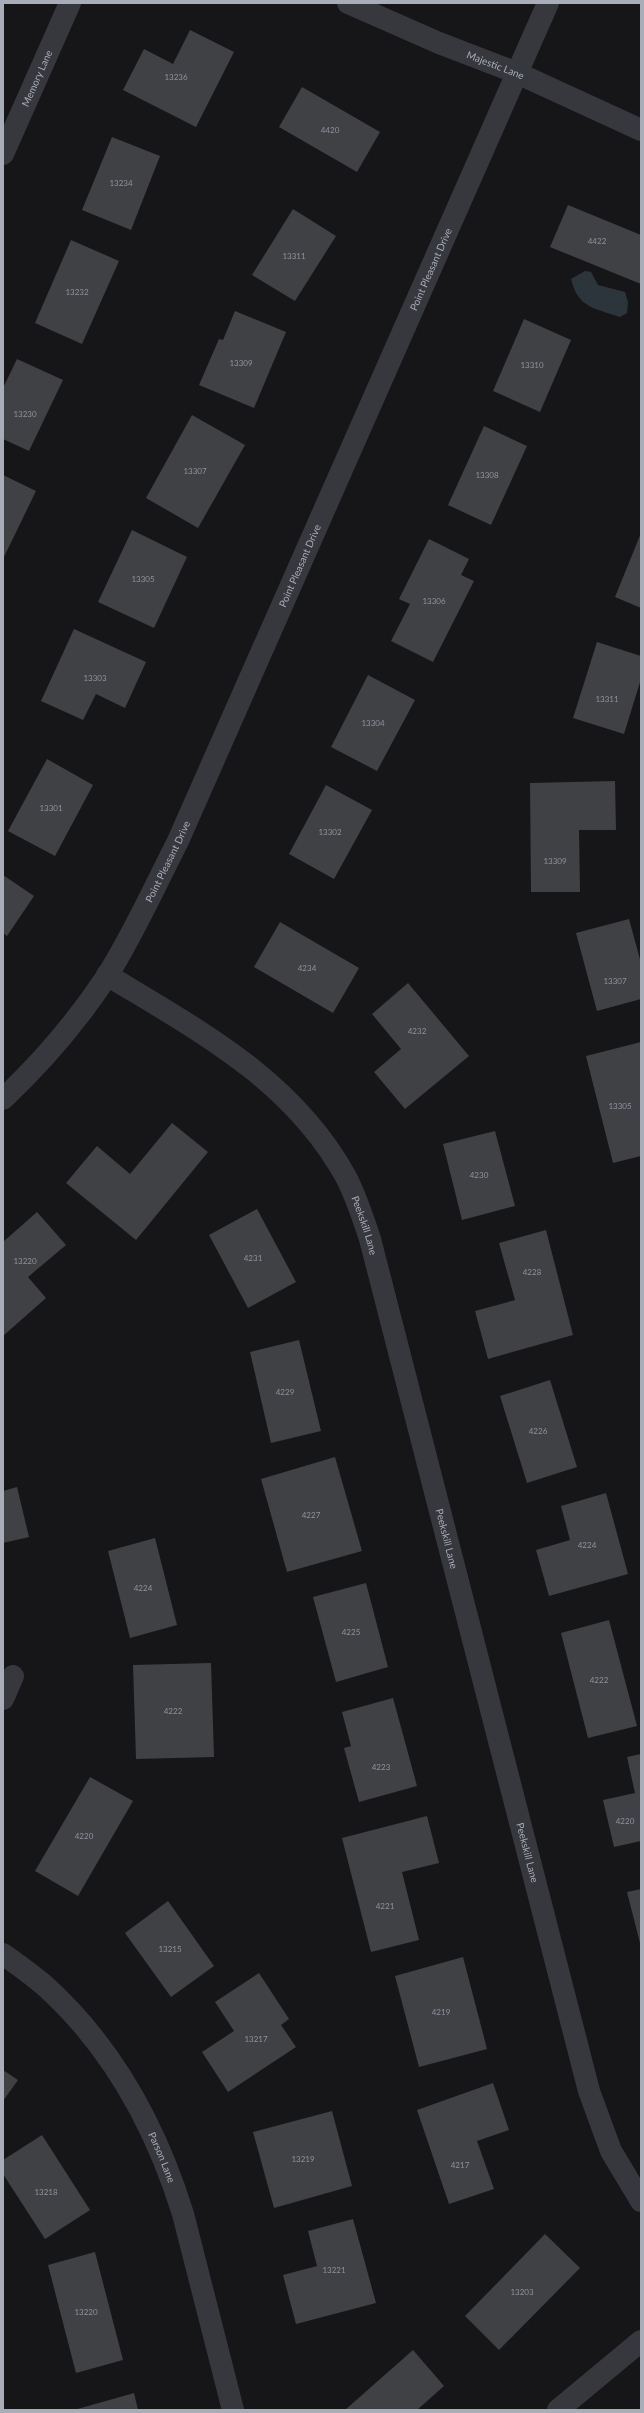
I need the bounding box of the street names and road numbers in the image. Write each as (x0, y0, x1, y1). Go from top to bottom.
street label: Memory Lane (19, 48, 54, 108)
street label: Majestic Lane (465, 48, 526, 82)
street label: Point Pleasant Drive (407, 226, 454, 312)
street label: Point Pleasant Drive (276, 522, 323, 609)
street label: Point Pleasant Drive (143, 819, 192, 904)
street label: Peekskill Lane (349, 1194, 380, 1256)
street label: Peekskill Lane (434, 1507, 460, 1570)
street label: Peekskill Lane (514, 1821, 541, 1884)
street label: Parson Lane (146, 2130, 178, 2184)

